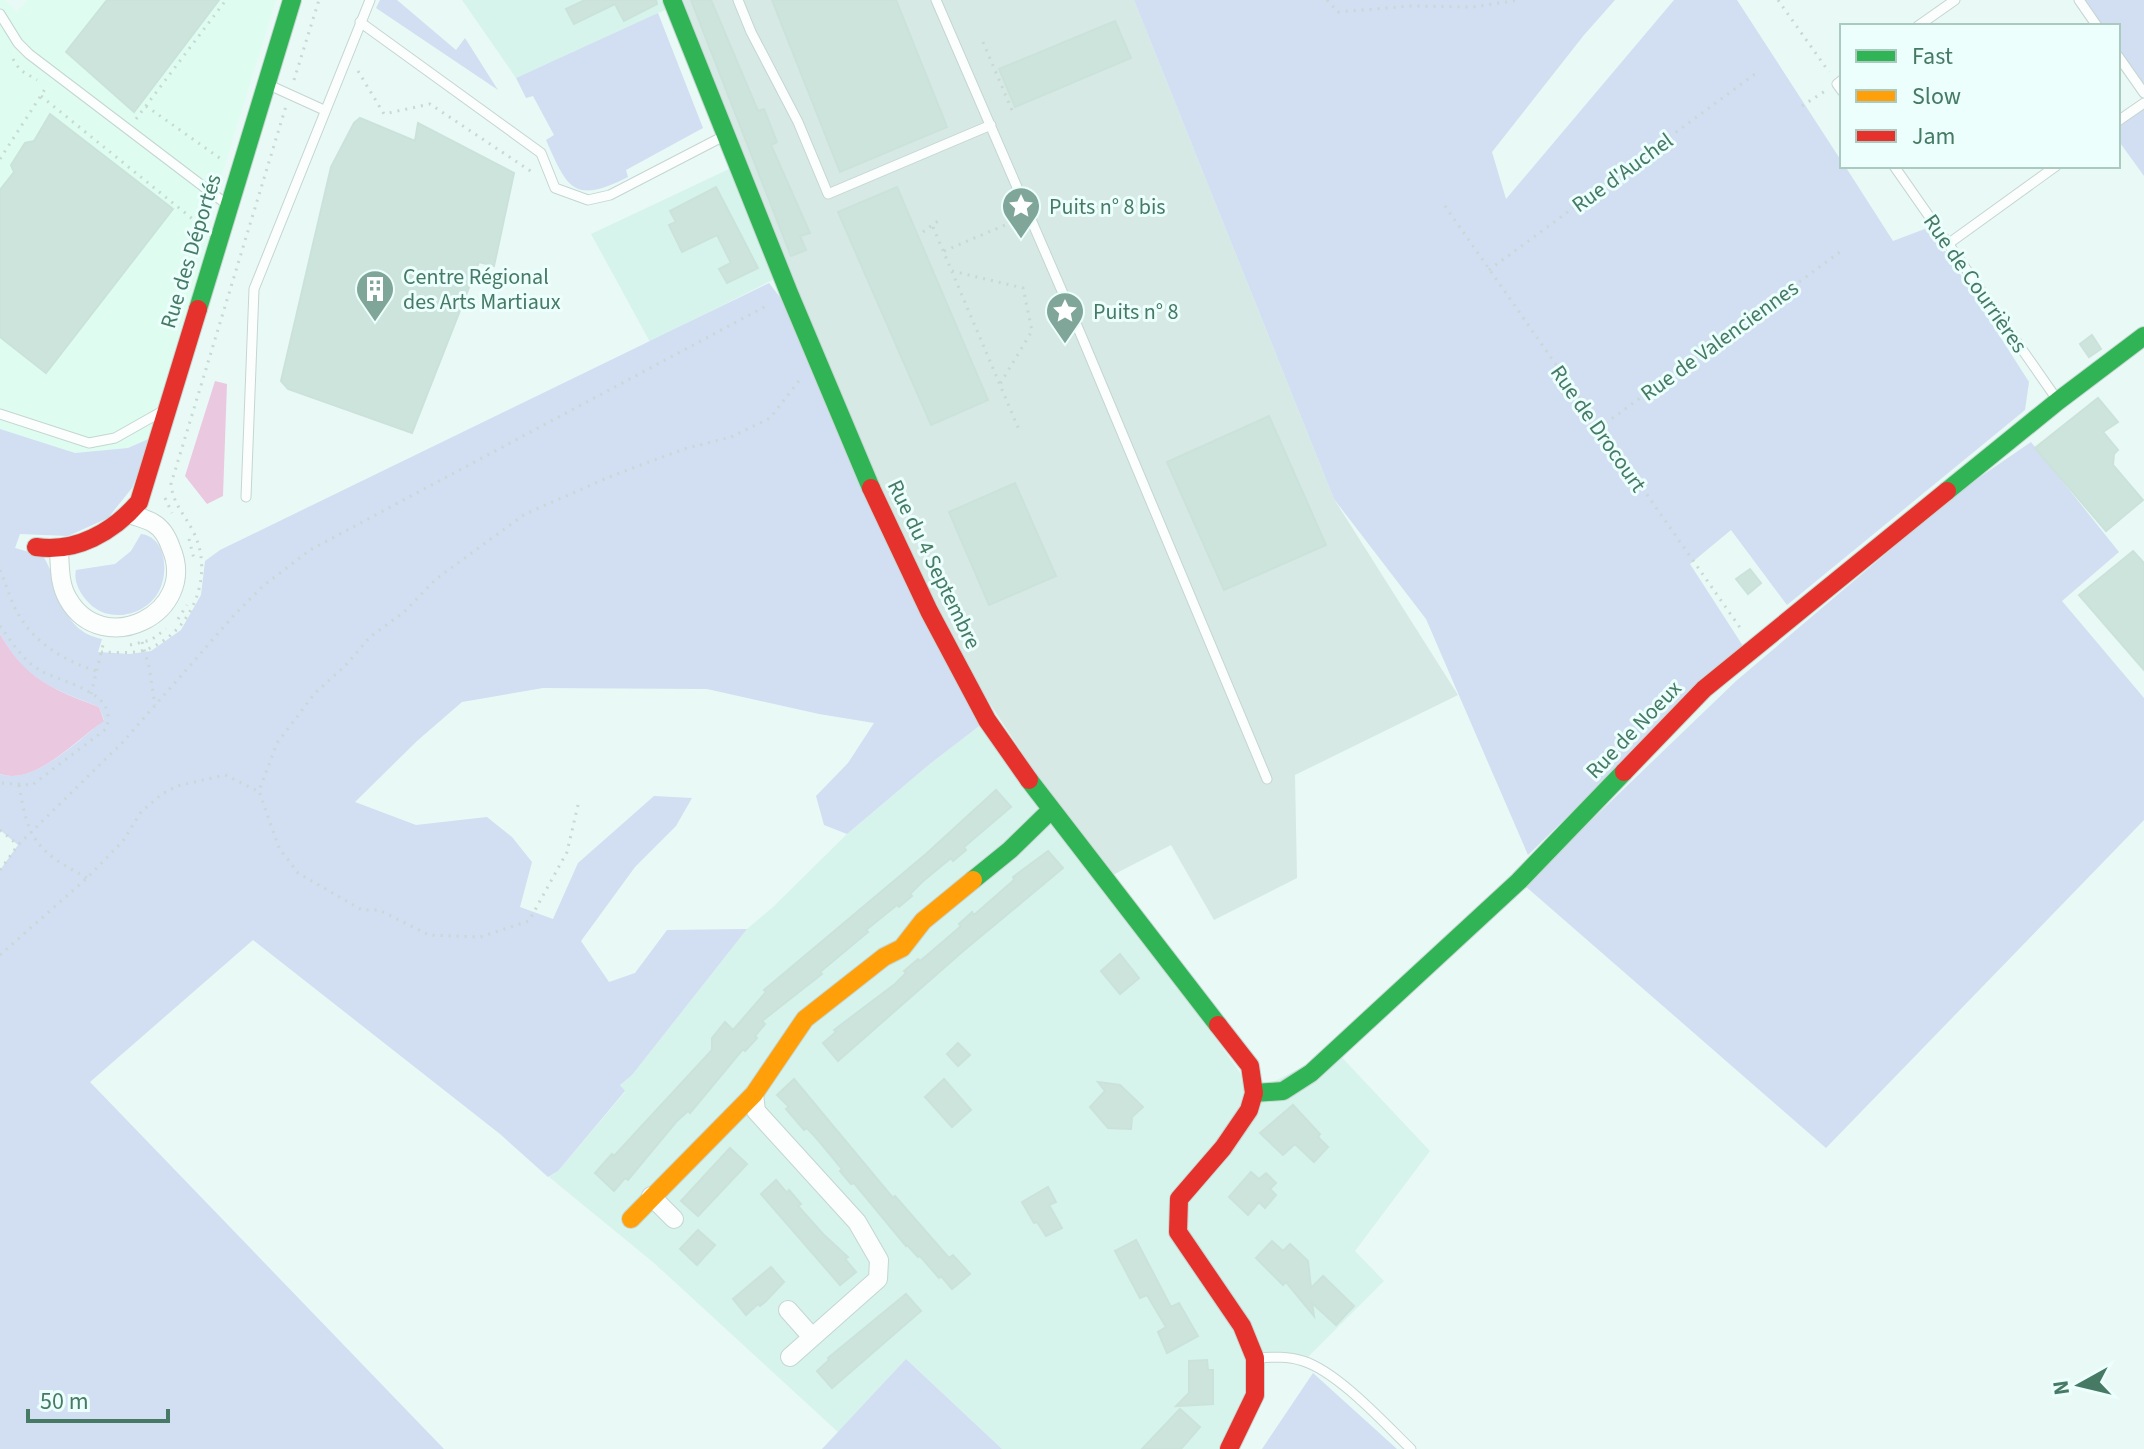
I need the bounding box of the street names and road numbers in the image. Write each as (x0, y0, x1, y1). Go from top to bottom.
street label: Rue d'Auchel (1565, 125, 1680, 221)
street label: Rue des Déportés (152, 170, 230, 332)
street label: Rue de Courrières (1915, 208, 2035, 359)
street label: Rue de Valenciennes (1634, 273, 1805, 409)
street label: Rue de Drocourt (1542, 358, 1654, 499)
street label: Rue du 4 Septembre (879, 474, 989, 655)
street label: Rue de Noeux (1578, 673, 1689, 786)

